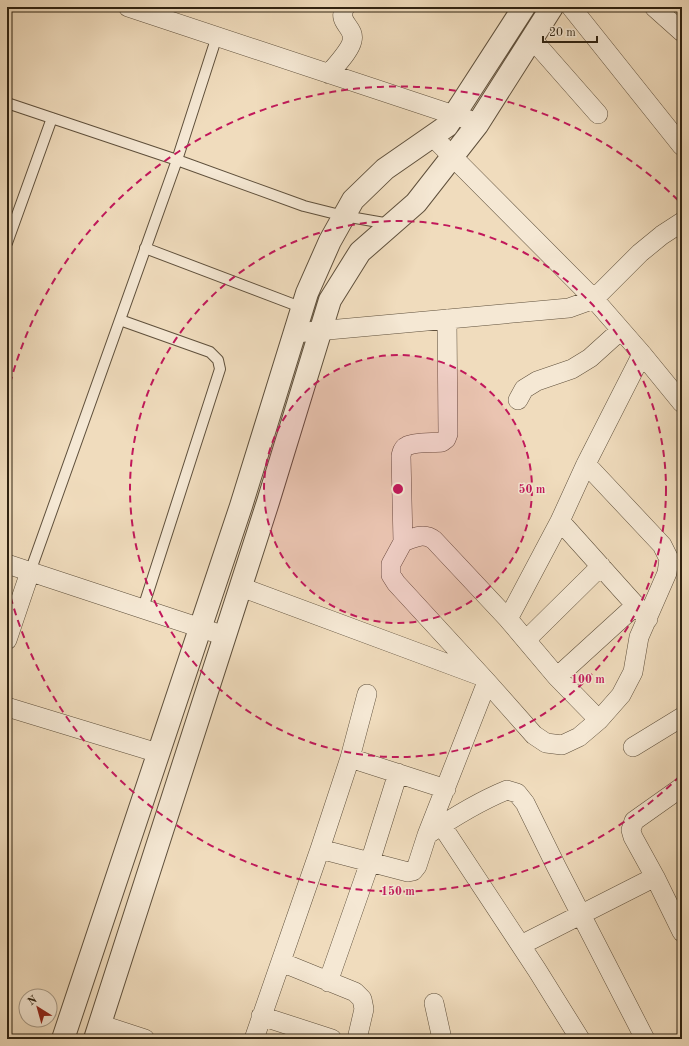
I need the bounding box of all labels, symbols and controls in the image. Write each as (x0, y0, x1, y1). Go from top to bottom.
scale bar (543, 18, 597, 44)
text: 20 m (549, 27, 576, 39)
centre of rings (391, 482, 405, 496)
text: 50 m (519, 483, 546, 496)
text: 100 m (571, 674, 605, 686)
text: 150 m (381, 885, 415, 898)
north arrow (18, 988, 58, 1028)
text: N (26, 994, 40, 1008)

